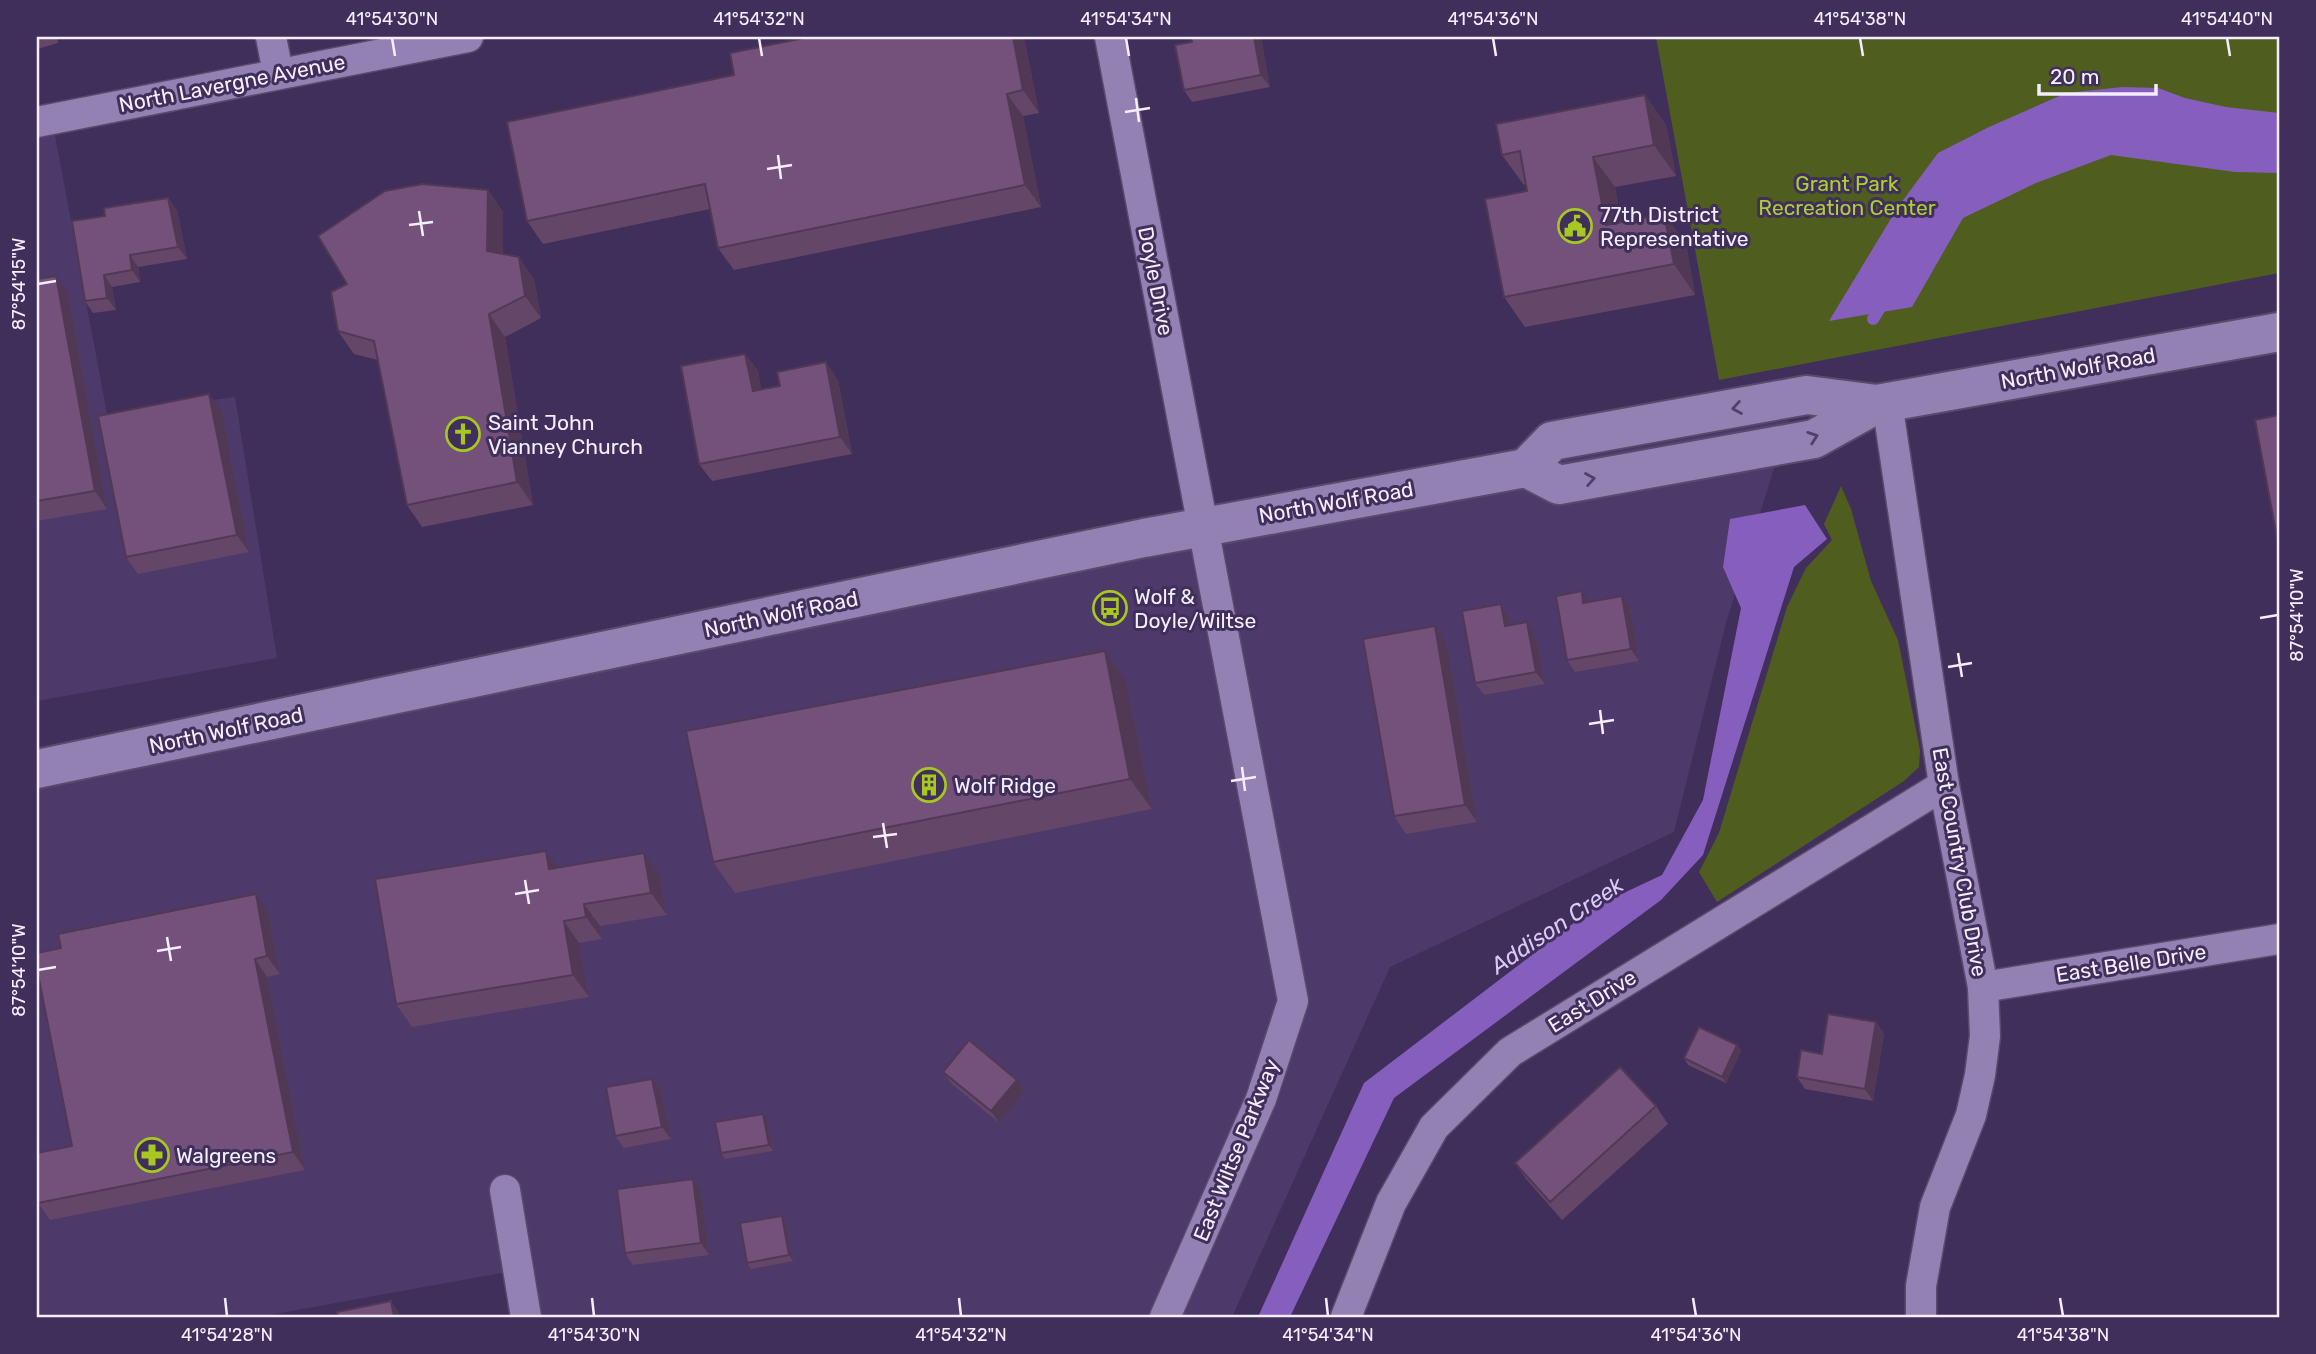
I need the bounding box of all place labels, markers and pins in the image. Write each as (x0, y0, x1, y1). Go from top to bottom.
place label: 77th District Representative (1600, 202, 1748, 251)
public building icon: 77th District Representative (1556, 207, 1594, 245)
place label: Saint John Vianney Church (488, 410, 643, 459)
church icon: Saint John Vianney Church (444, 415, 482, 453)
place label: Wolf & Doyle/Wiltse (1134, 584, 1256, 633)
bus stop icon: Wolf & Doyle/Wiltse (1091, 589, 1129, 627)
building icon: Wolf Ridge (910, 766, 948, 804)
place label: Wolf Ridge (954, 773, 1056, 798)
pharmacy icon: Walgreens (133, 1136, 171, 1174)
place label: Walgreens (176, 1143, 276, 1168)

